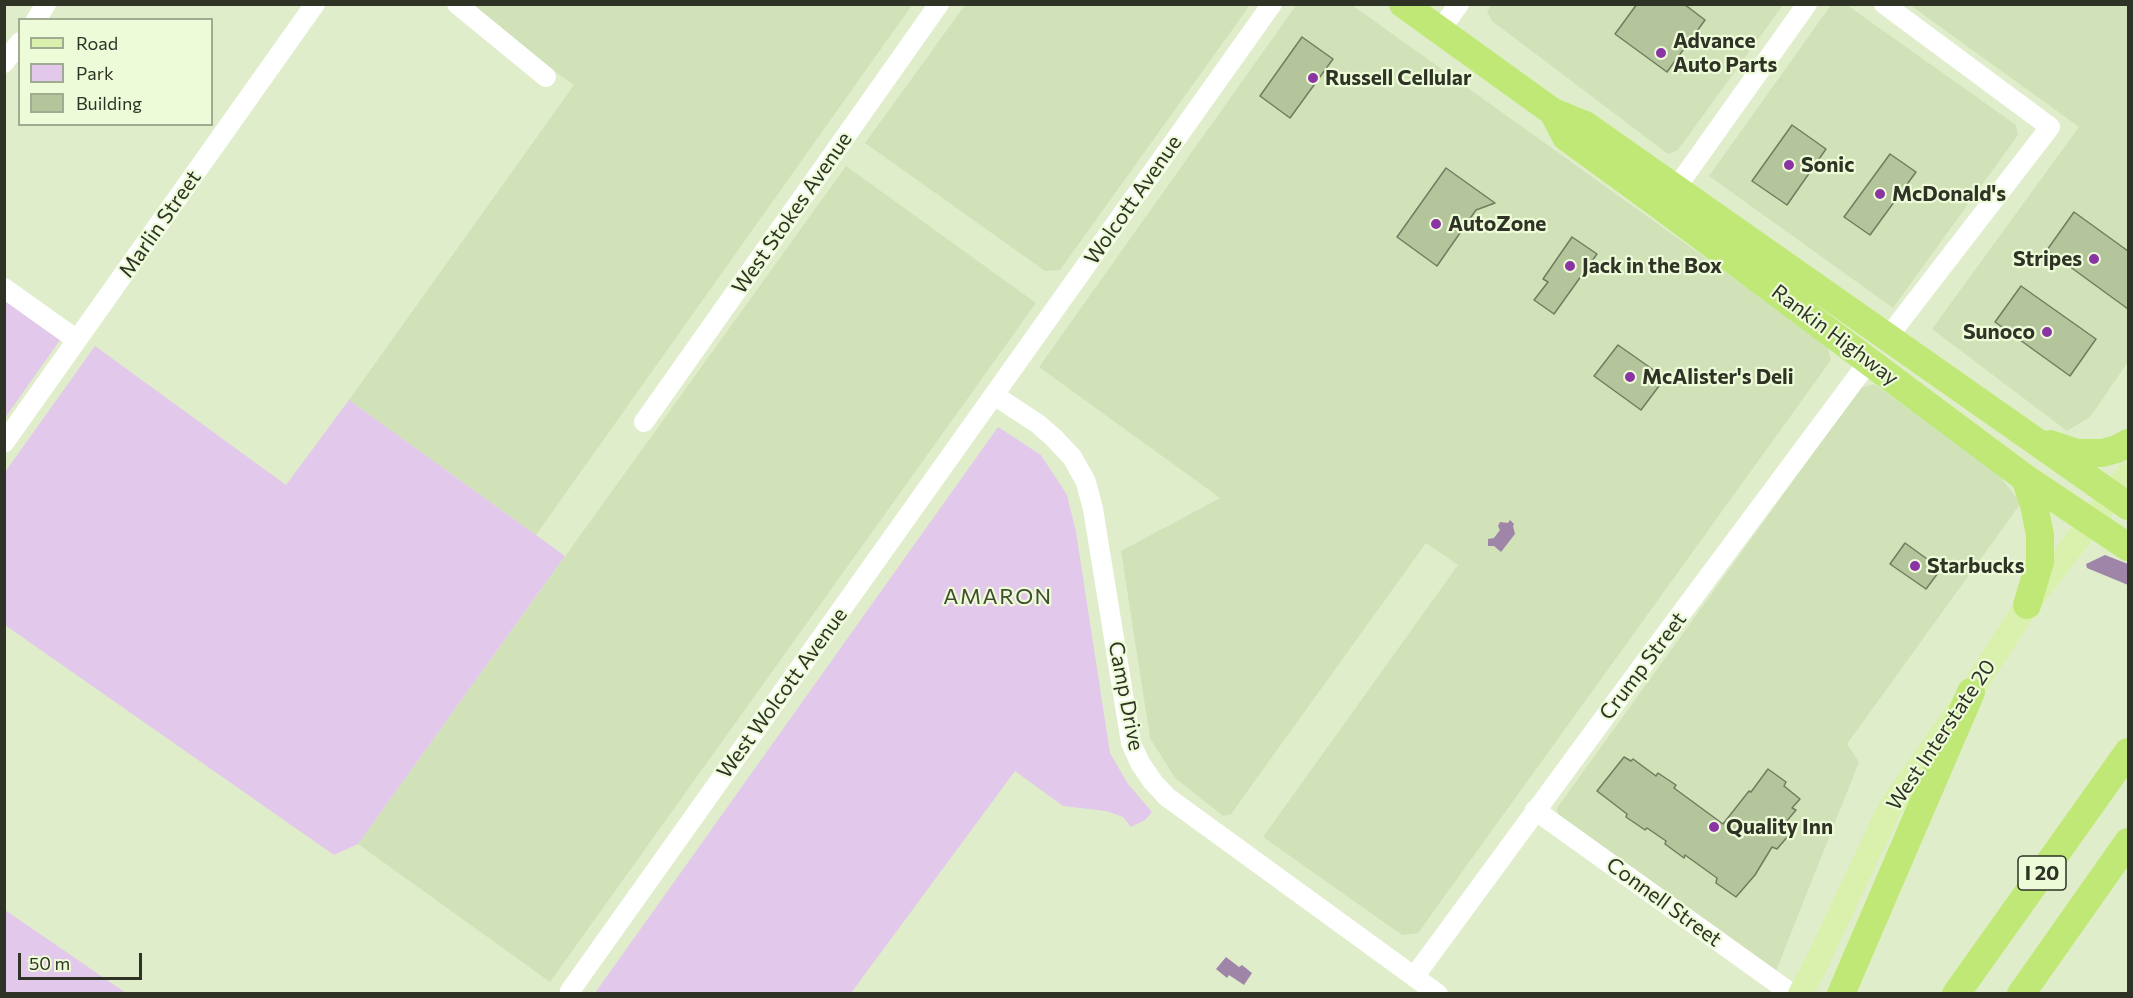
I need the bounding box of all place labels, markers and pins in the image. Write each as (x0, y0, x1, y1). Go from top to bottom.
place label: Advance Auto Parts (1673, 28, 1777, 78)
marker: Advance Auto Parts (1654, 46, 1668, 60)
place label: Russell Cellular (1325, 65, 1472, 91)
marker: Russell Cellular (1306, 71, 1320, 85)
place label: Sonic (1801, 152, 1854, 178)
marker: Sonic (1782, 158, 1796, 172)
place label: McDonald's (1892, 181, 2006, 207)
marker: McDonald's (1873, 187, 1887, 201)
place label: AutoZone (1448, 211, 1546, 237)
marker: AutoZone (1429, 217, 1443, 231)
place label: Stripes (2013, 246, 2082, 272)
marker: Stripes (2087, 252, 2101, 266)
place label: Jack in the Box (1582, 253, 1722, 279)
marker: Jack in the Box (1563, 259, 1577, 273)
place label: Sunoco (1963, 319, 2035, 345)
marker: Sunoco (2040, 325, 2054, 339)
place label: McAlister's Deli (1642, 364, 1794, 390)
marker: McAlister's Deli (1623, 370, 1637, 384)
place label: Starbucks (1927, 553, 2024, 579)
marker: Starbucks (1908, 559, 1922, 573)
place label: Quality Inn (1726, 814, 1833, 840)
marker: Quality Inn (1707, 820, 1721, 834)

